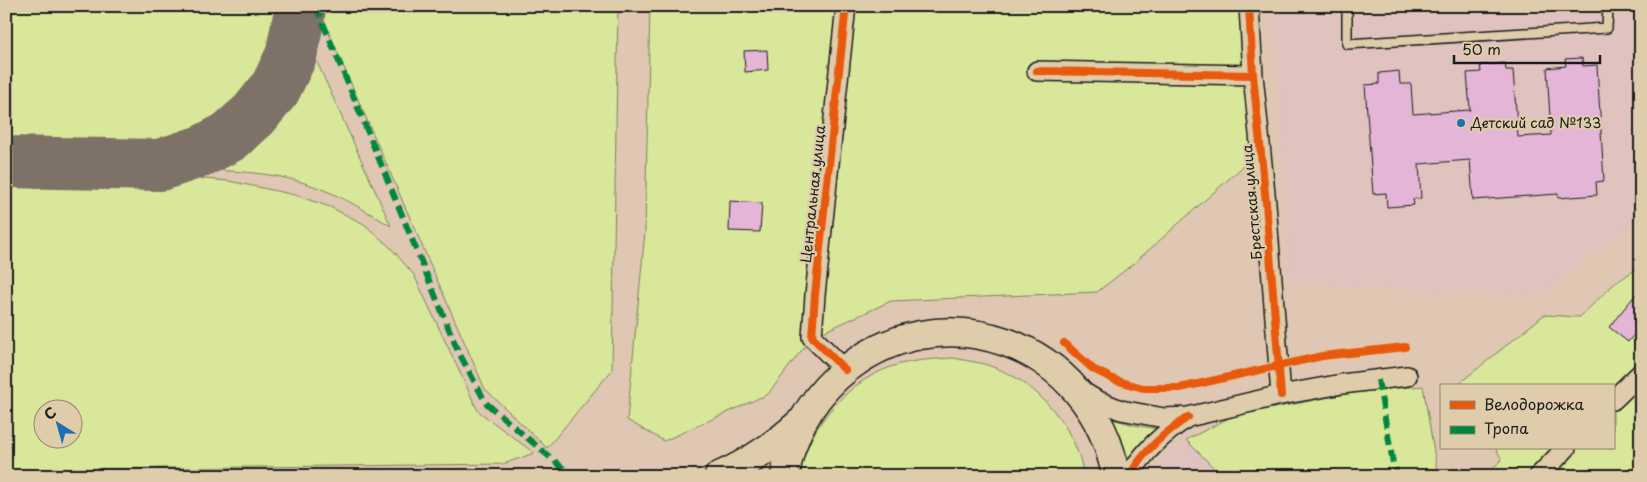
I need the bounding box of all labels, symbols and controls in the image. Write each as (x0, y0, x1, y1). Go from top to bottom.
scale bar (1454, 32, 1601, 64)
text: 50 m (1462, 37, 1501, 60)
place label: Детский сад №133 (1470, 112, 1601, 133)
marker: Детский сад №133 (1455, 117, 1467, 129)
street label: Центральная улица (795, 124, 830, 264)
street label: Брестская улица (1236, 143, 1267, 261)
legend (1440, 384, 1614, 450)
text: Велодорожка (1484, 392, 1585, 415)
north arrow (32, 400, 82, 450)
text: С (39, 402, 60, 425)
text: Тропа (1484, 416, 1529, 439)

